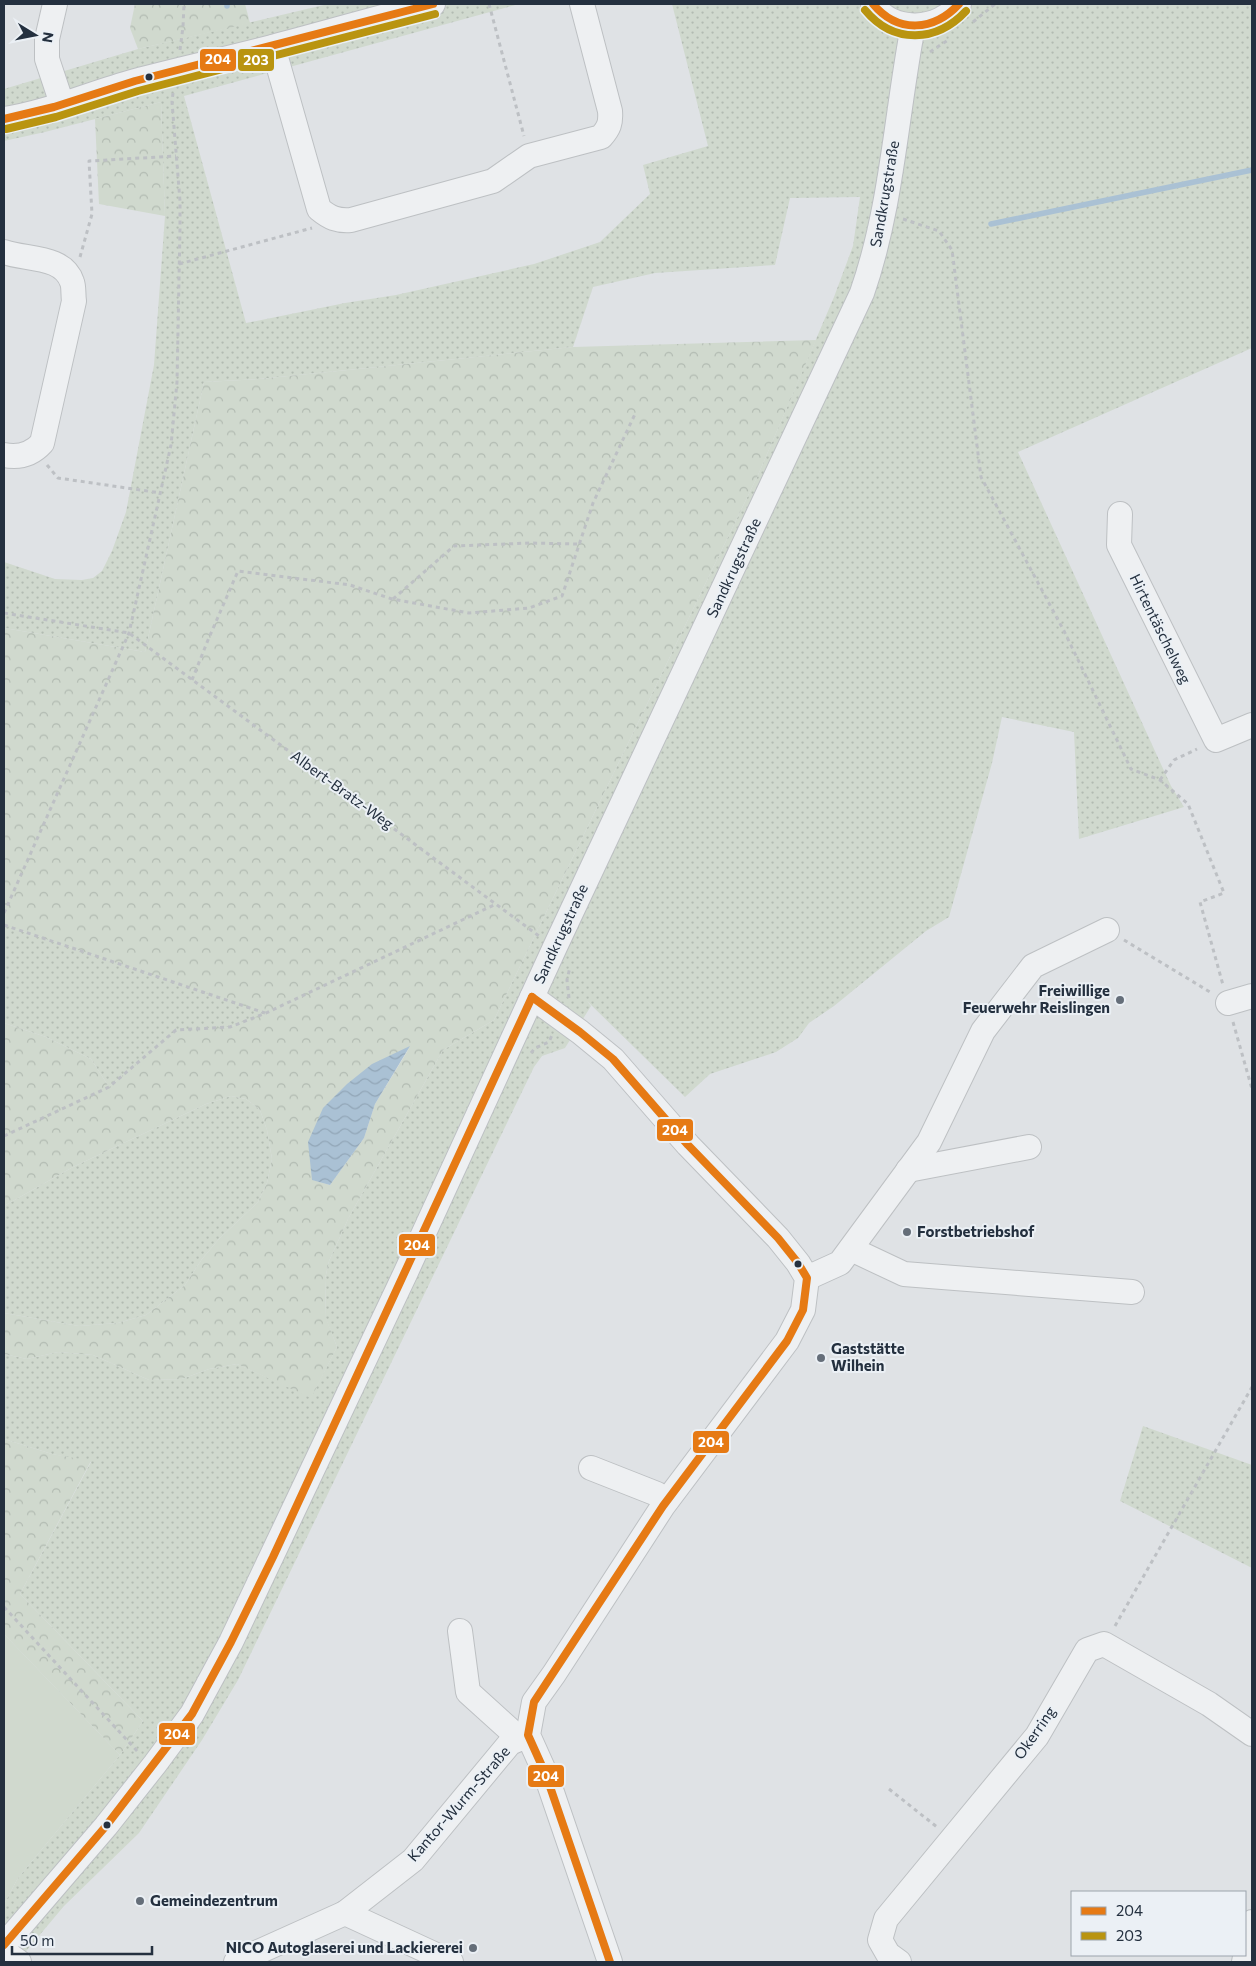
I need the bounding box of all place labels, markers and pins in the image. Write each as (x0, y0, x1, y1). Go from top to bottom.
unlabelled marker (144, 72, 154, 82)
place label: Freiwillige Feuerwehr Reislingen (963, 981, 1110, 1016)
marker: Freiwillige Feuerwehr Reislingen (1114, 994, 1126, 1006)
place label: Forstbetriebshof (917, 1222, 1035, 1240)
marker: Forstbetriebshof (901, 1226, 913, 1238)
unlabelled marker (793, 1259, 803, 1269)
place label: Gaststätte Wilhein (831, 1339, 905, 1374)
marker: Gaststätte Wilhein (815, 1352, 827, 1364)
unlabelled marker (102, 1820, 112, 1830)
place label: Gemeindezentrum (150, 1891, 278, 1909)
marker: Gemeindezentrum (134, 1895, 146, 1907)
place label: NICO Autoglaserei und Lackiererei (226, 1938, 463, 1956)
marker: NICO Autoglaserei und Lackiererei (467, 1942, 479, 1954)

